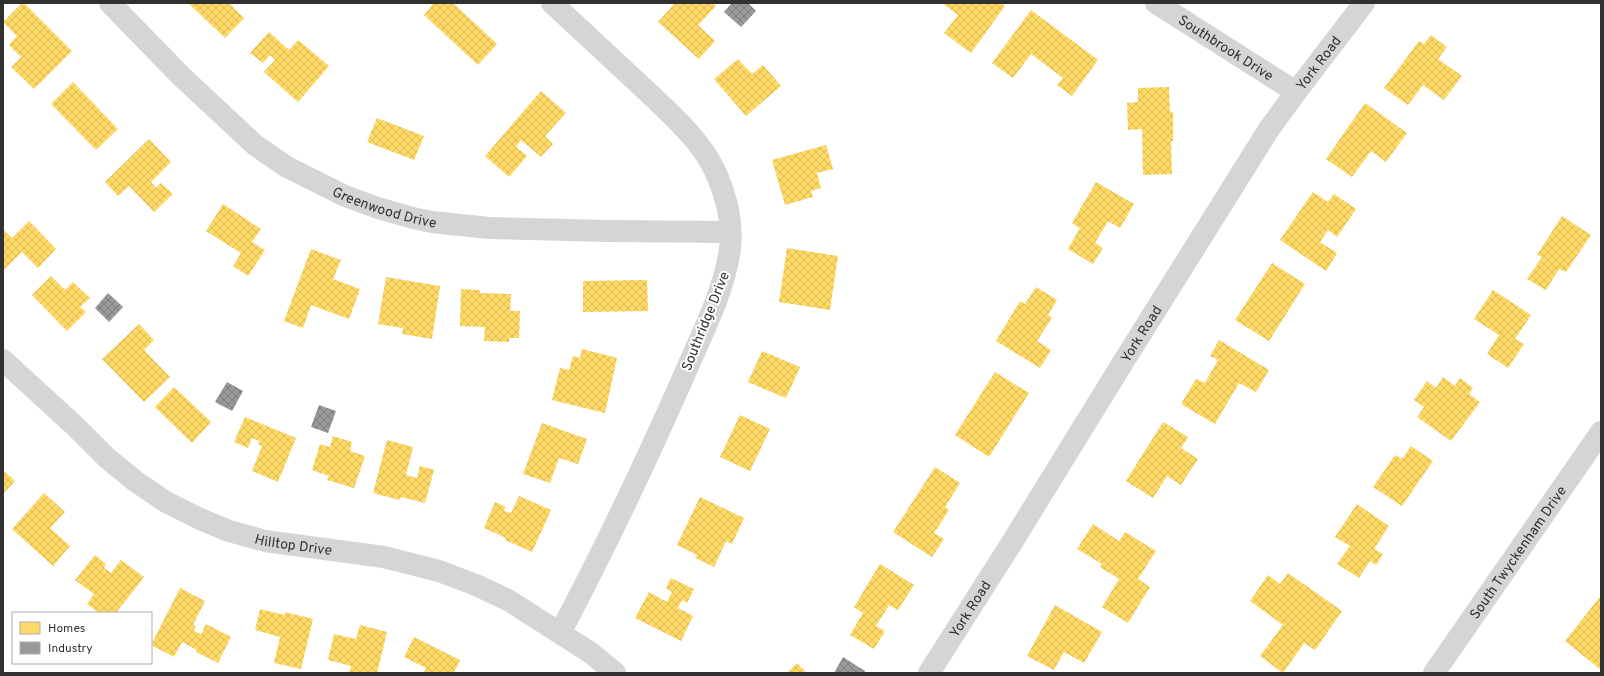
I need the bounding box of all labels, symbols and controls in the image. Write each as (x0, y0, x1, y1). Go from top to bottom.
street label: Southbrook Drive (1174, 12, 1276, 85)
street label: York Road (1293, 33, 1346, 94)
street label: Greenwood Drive (329, 184, 437, 232)
street label: Southridge Drive (679, 269, 734, 374)
street label: York Road (1118, 303, 1166, 366)
street label: South Twyckenham Drive (1467, 483, 1571, 623)
street label: Hilltop Drive (252, 531, 333, 560)
street label: York Road (947, 578, 995, 641)
legend (12, 612, 152, 664)
text: Homes (48, 621, 85, 637)
text: Industry (48, 641, 93, 657)

